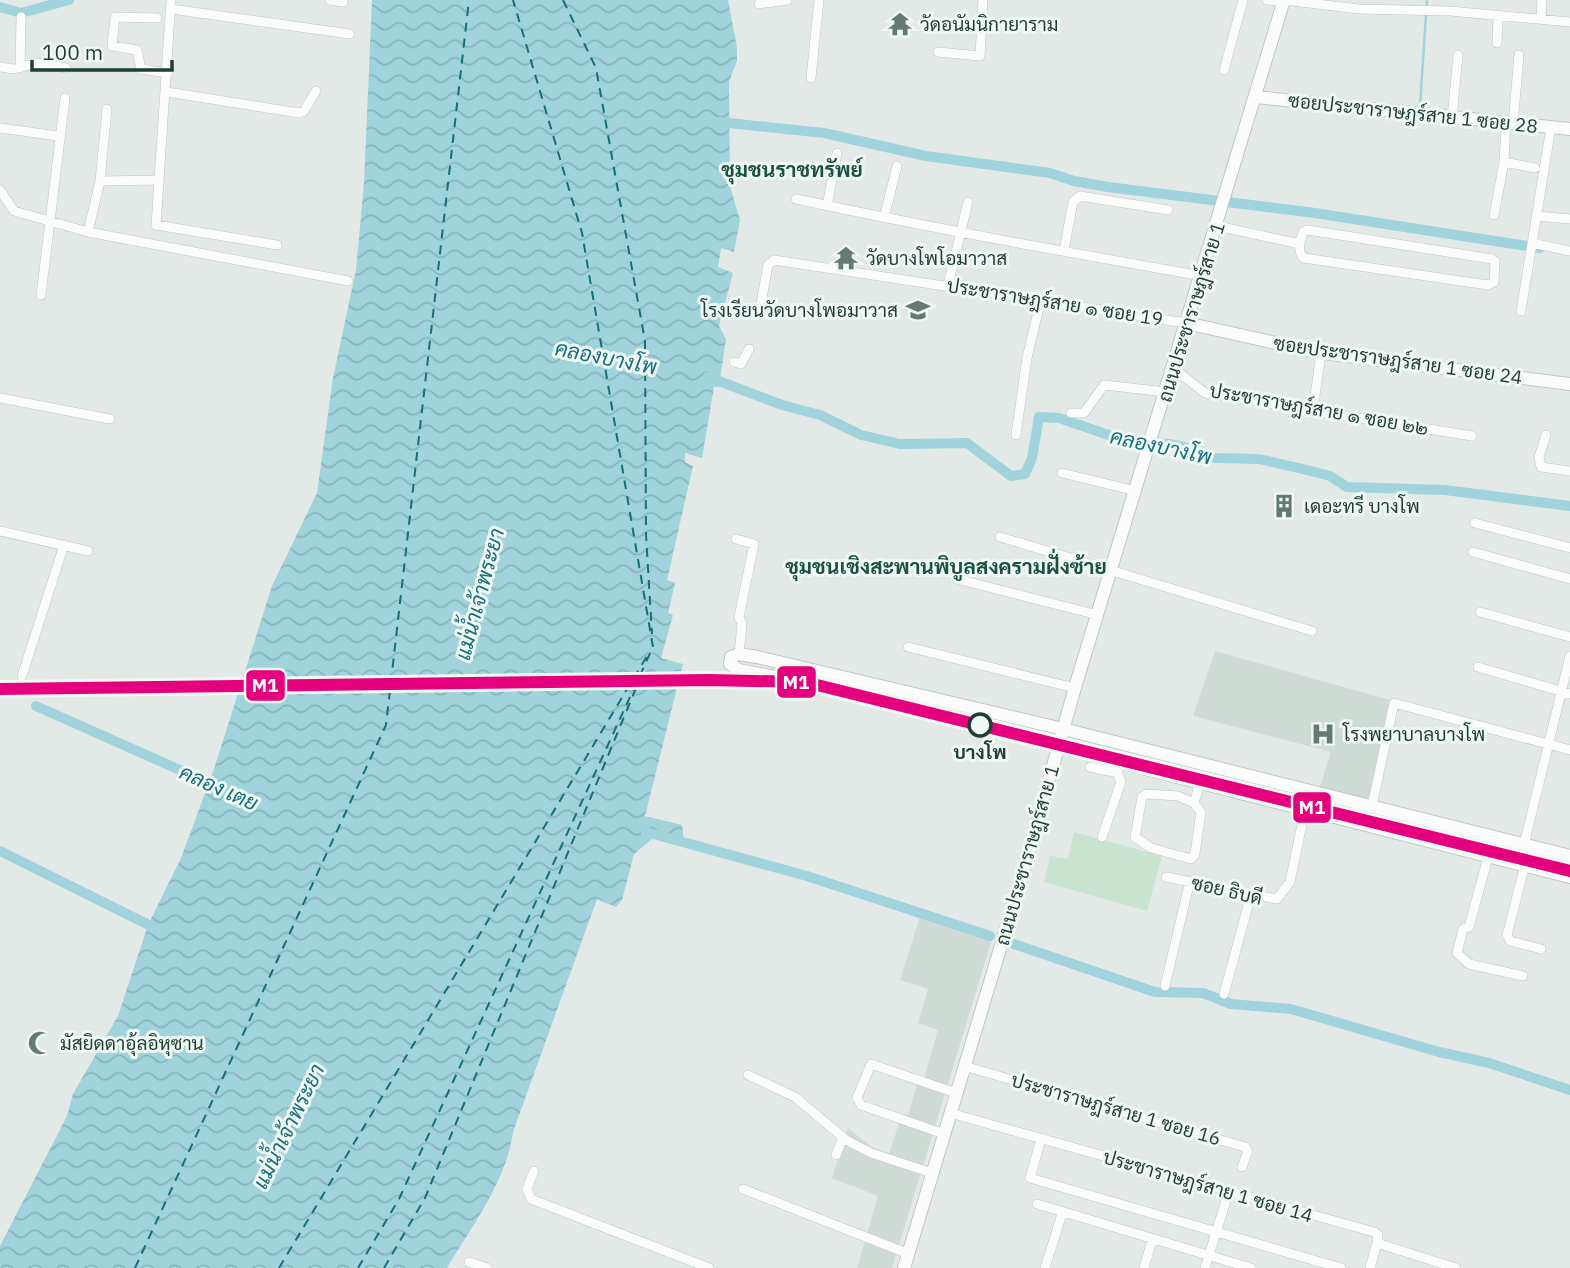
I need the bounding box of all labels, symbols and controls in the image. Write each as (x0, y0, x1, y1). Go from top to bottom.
temple icon: วัดอนัมนิกายาราม (886, 10, 914, 38)
place label: วัดอนัมนิกายาราม (920, 12, 1058, 36)
scale bar (32, 28, 172, 72)
text: 100 m (42, 38, 103, 66)
street label: ซอยประชาราษฎร์สาย 1 ซอย 28 (1287, 88, 1539, 139)
district label: ชุมชนราชทรัพย์ (721, 155, 864, 185)
street label: ถนนประชาราษฎร์สาย 1 (1152, 219, 1231, 405)
temple icon: วัดบางโพโอมาวาส (832, 244, 860, 272)
place label: วัดบางโพโอมาวาส (866, 246, 1007, 270)
street label: ประชาราษฎร์สาย ๑ ซอย 19 (945, 273, 1165, 332)
school or university icon: โรงเรียนวัดบางโพอมาวาส (904, 296, 932, 324)
place label: โรงเรียนวัดบางโพอมาวาส (700, 298, 898, 322)
street label: ซอยประชาราษฎร์สาย 1 ซอย 24 (1272, 331, 1524, 390)
water label: คลองบางโพ (553, 333, 659, 381)
street label: ประชาราษฎร์สาย ๑ ซอย ๒๒ (1208, 378, 1430, 441)
water label: คลองบางโพ (1108, 422, 1214, 470)
building icon: เดอะทรี บางโพ (1270, 492, 1298, 520)
place label: เดอะทรี บางโพ (1304, 494, 1420, 518)
water label: แม่น้ำเจ้าพระยา (445, 524, 510, 663)
district label: ชุมชนเชิงสะพานพิบูลสงครามฝั่งซ้าย (785, 548, 1107, 582)
line badge: M1 (776, 665, 817, 699)
line badge: M1 (245, 669, 286, 702)
text: M1 (783, 670, 810, 694)
text: M1 (252, 673, 279, 697)
marker: บางโพ (968, 713, 992, 737)
hospital icon: โรงพยาบาลบางโพ (1309, 720, 1337, 748)
place label: โรงพยาบาลบางโพ (1342, 722, 1485, 746)
place label: บางโพ (953, 740, 1007, 764)
water label: คลอง เตย (175, 757, 263, 817)
street label: ถนนประชาราษฎร์สาย 1 (990, 762, 1065, 948)
line badge: M1 (1292, 791, 1332, 824)
text: M1 (1299, 795, 1326, 819)
street label: ซอย ธิบดี (1189, 870, 1265, 910)
mosque icon: มัสยิดดาอุ้ลอิหุซาน (26, 1029, 54, 1057)
place label: มัสยิดดาอุ้ลอิหุซาน (60, 1031, 204, 1056)
water label: แม่น้ำเจ้าพระยา (243, 1058, 330, 1193)
street label: ประชาราษฎร์สาย 1 ซอย 16 (1008, 1068, 1224, 1151)
street label: ประชาราษฎร์สาย 1 ซอย 14 (1100, 1145, 1316, 1228)

